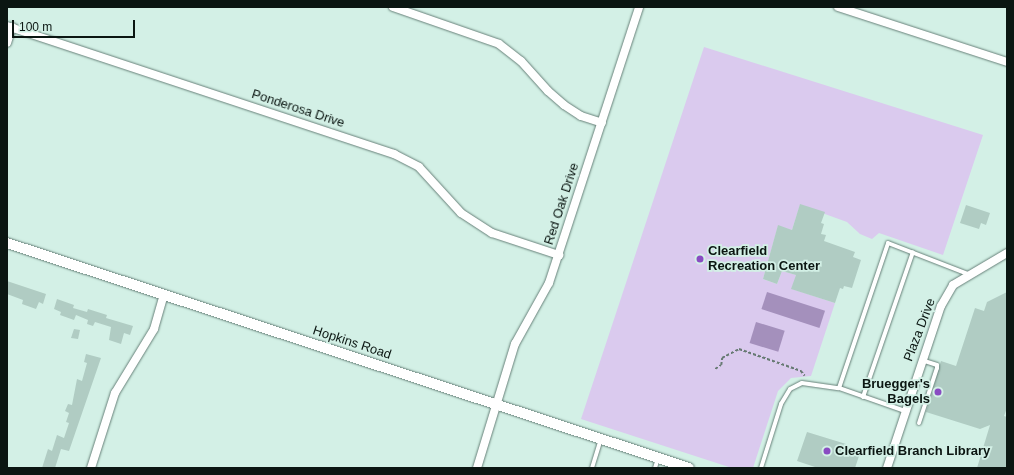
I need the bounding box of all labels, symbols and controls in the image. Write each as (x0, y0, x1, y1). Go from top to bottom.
scale bar (14, 12, 137, 38)
text: 100 m (19, 20, 52, 34)
street label: Ponderosa Drive (250, 87, 346, 131)
street label: Red Oak Drive (541, 161, 583, 247)
place label: Clearfield Recreation Center (708, 244, 820, 275)
marker: Clearfield Recreation Center (695, 254, 705, 264)
street label: Plaza Drive (901, 296, 939, 364)
street label: Hopkins Road (311, 323, 393, 363)
place label: Bruegger's Bagels (862, 377, 930, 408)
marker: Bruegger's Bagels (933, 387, 943, 397)
place label: Clearfield Branch Library (835, 443, 990, 459)
marker: Clearfield Branch Library (822, 446, 832, 456)

